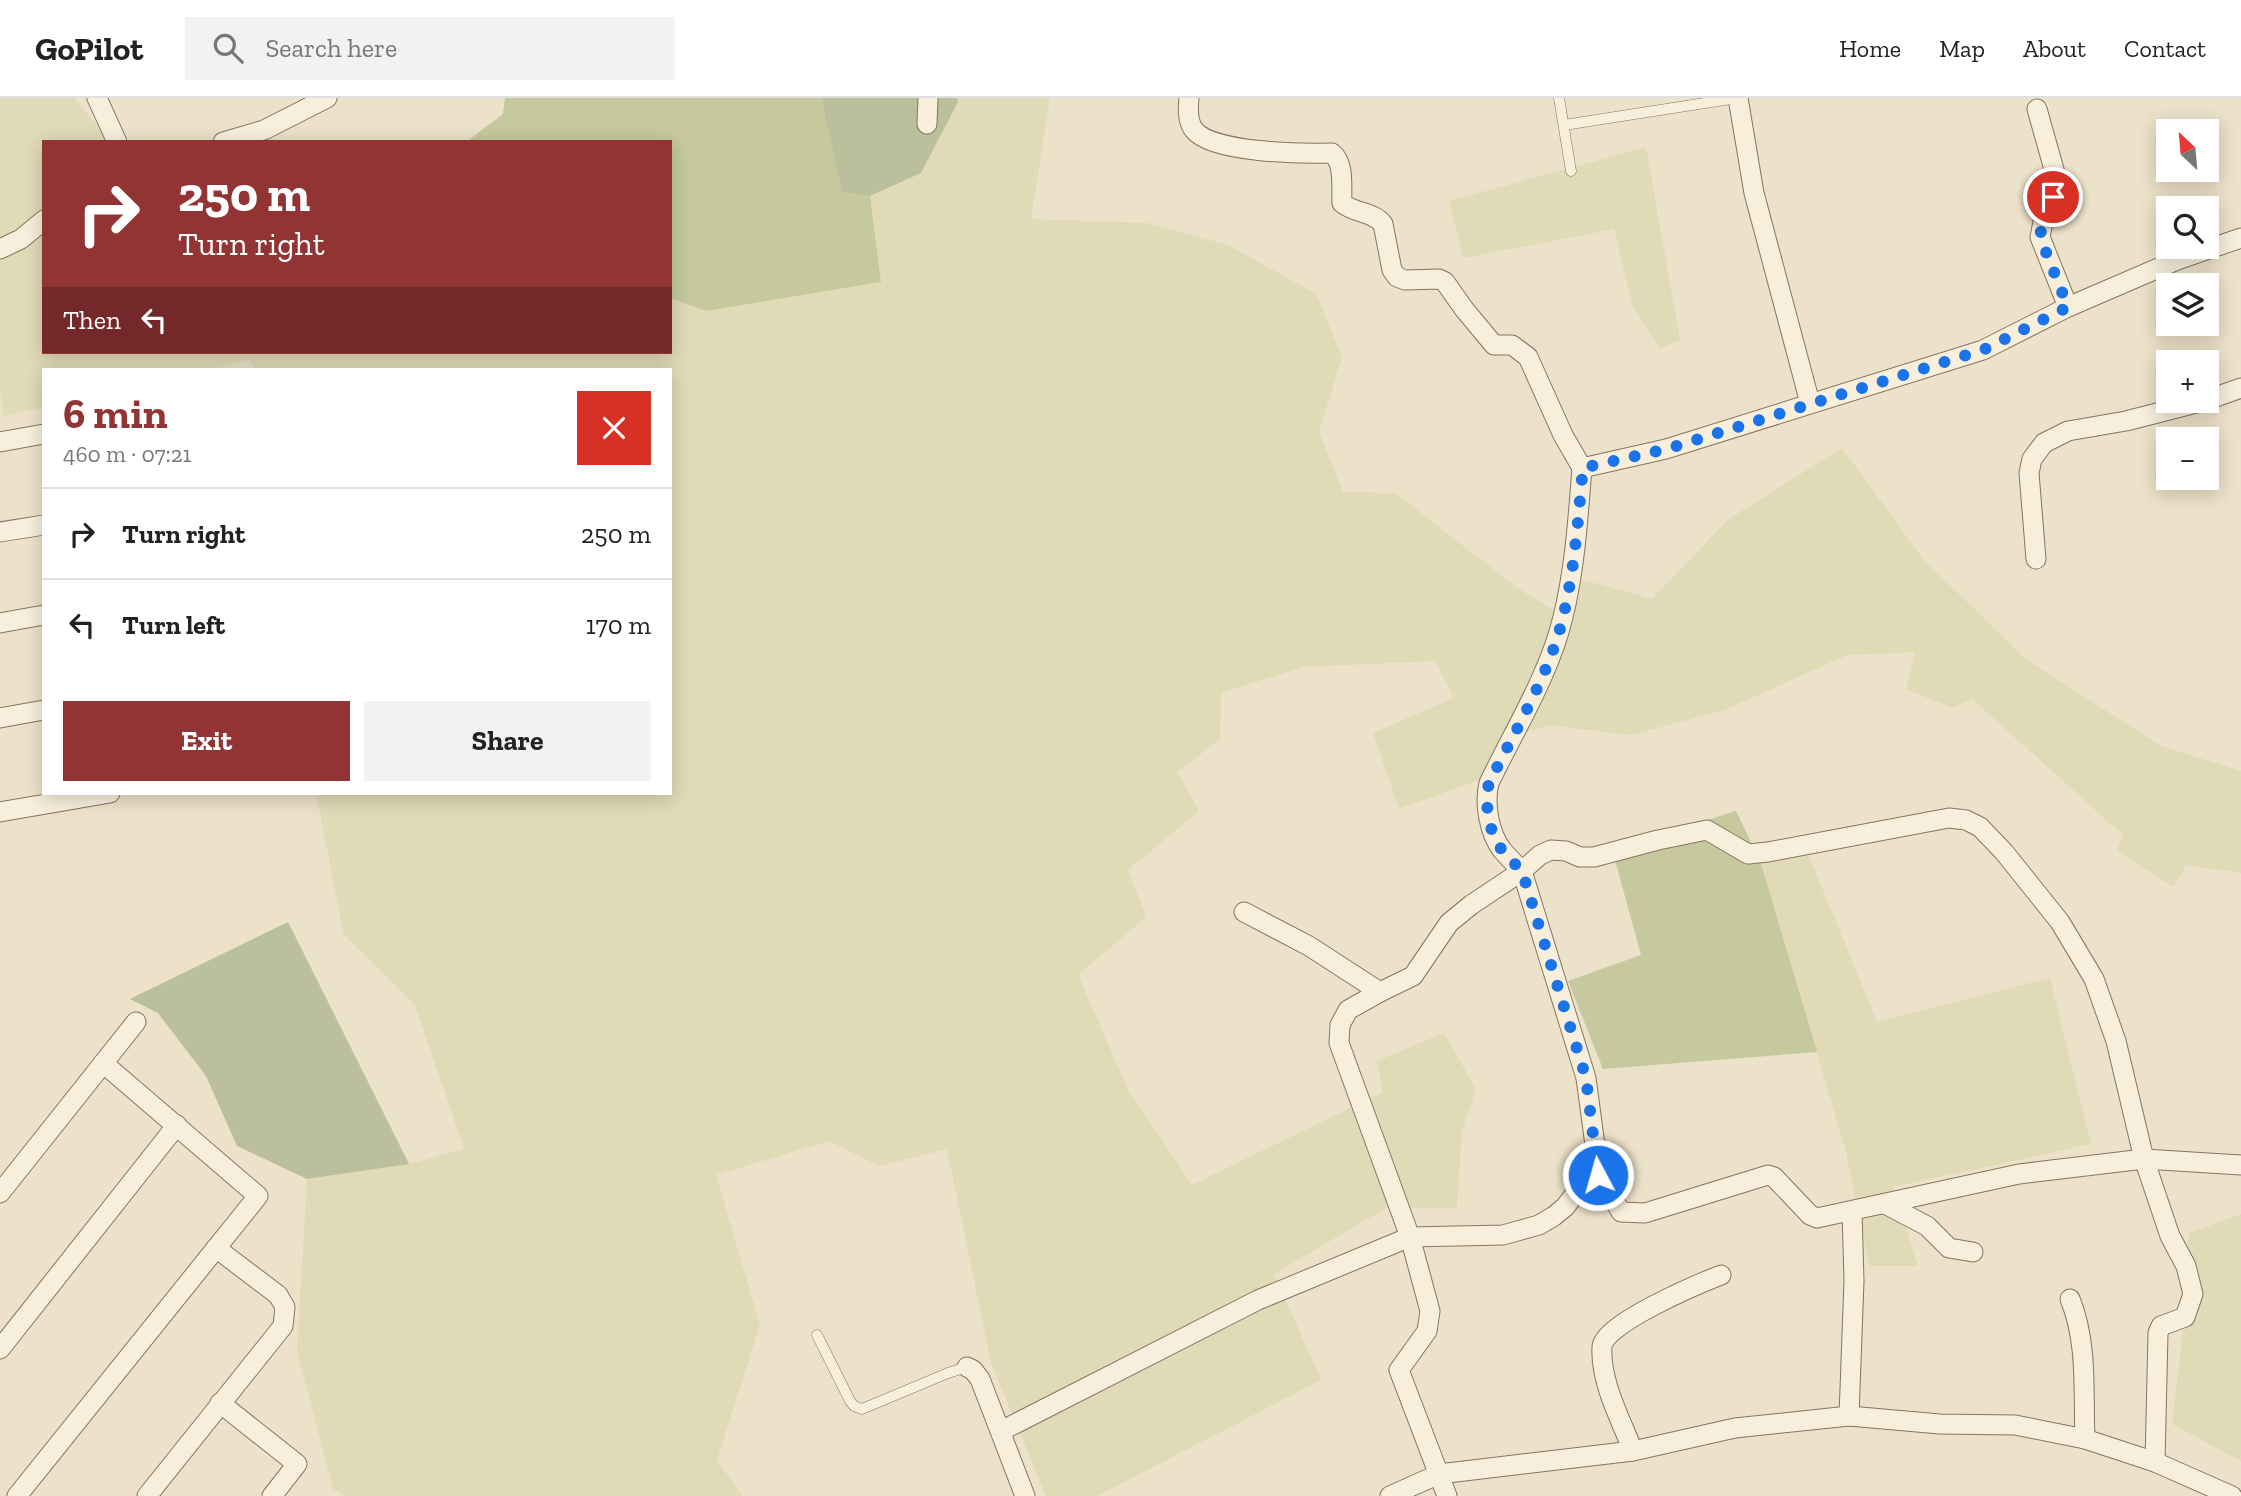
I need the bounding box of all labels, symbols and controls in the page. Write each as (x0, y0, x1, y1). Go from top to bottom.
search box (185, 17, 675, 80)
text: GoPilot (35, 29, 143, 68)
icon: search (209, 29, 247, 67)
text: Search here (265, 32, 397, 64)
text: Home (1839, 34, 1901, 63)
text: Map (1939, 34, 1985, 63)
text: About (2023, 34, 2086, 63)
text: Contact (2124, 34, 2206, 63)
north arrow (2156, 119, 2219, 182)
map controls (2156, 119, 2219, 490)
text: 250 m (178, 165, 310, 224)
pin (2023, 167, 2083, 227)
icon: right (63, 168, 154, 259)
icon: arrive (2034, 178, 2072, 216)
button: search (2156, 196, 2219, 259)
text: Turn right (178, 225, 325, 263)
button: layers (2156, 273, 2219, 336)
icon: left (135, 301, 173, 339)
text: Then (63, 304, 121, 336)
button: + (2156, 350, 2219, 413)
text: 6 min (63, 388, 168, 439)
button: close (577, 391, 651, 465)
button: − (2156, 427, 2219, 490)
text: 460 m · 07:21 (63, 440, 191, 468)
icon: right (63, 515, 101, 553)
text: Turn right (122, 518, 245, 550)
text: 250 m (581, 518, 651, 550)
icon: left (63, 606, 101, 644)
text: Turn left (122, 609, 225, 641)
text: 170 m (586, 609, 651, 641)
button: Exit (63, 701, 350, 781)
button: Share (364, 701, 651, 781)
position arrow (1561, 1138, 1635, 1212)

